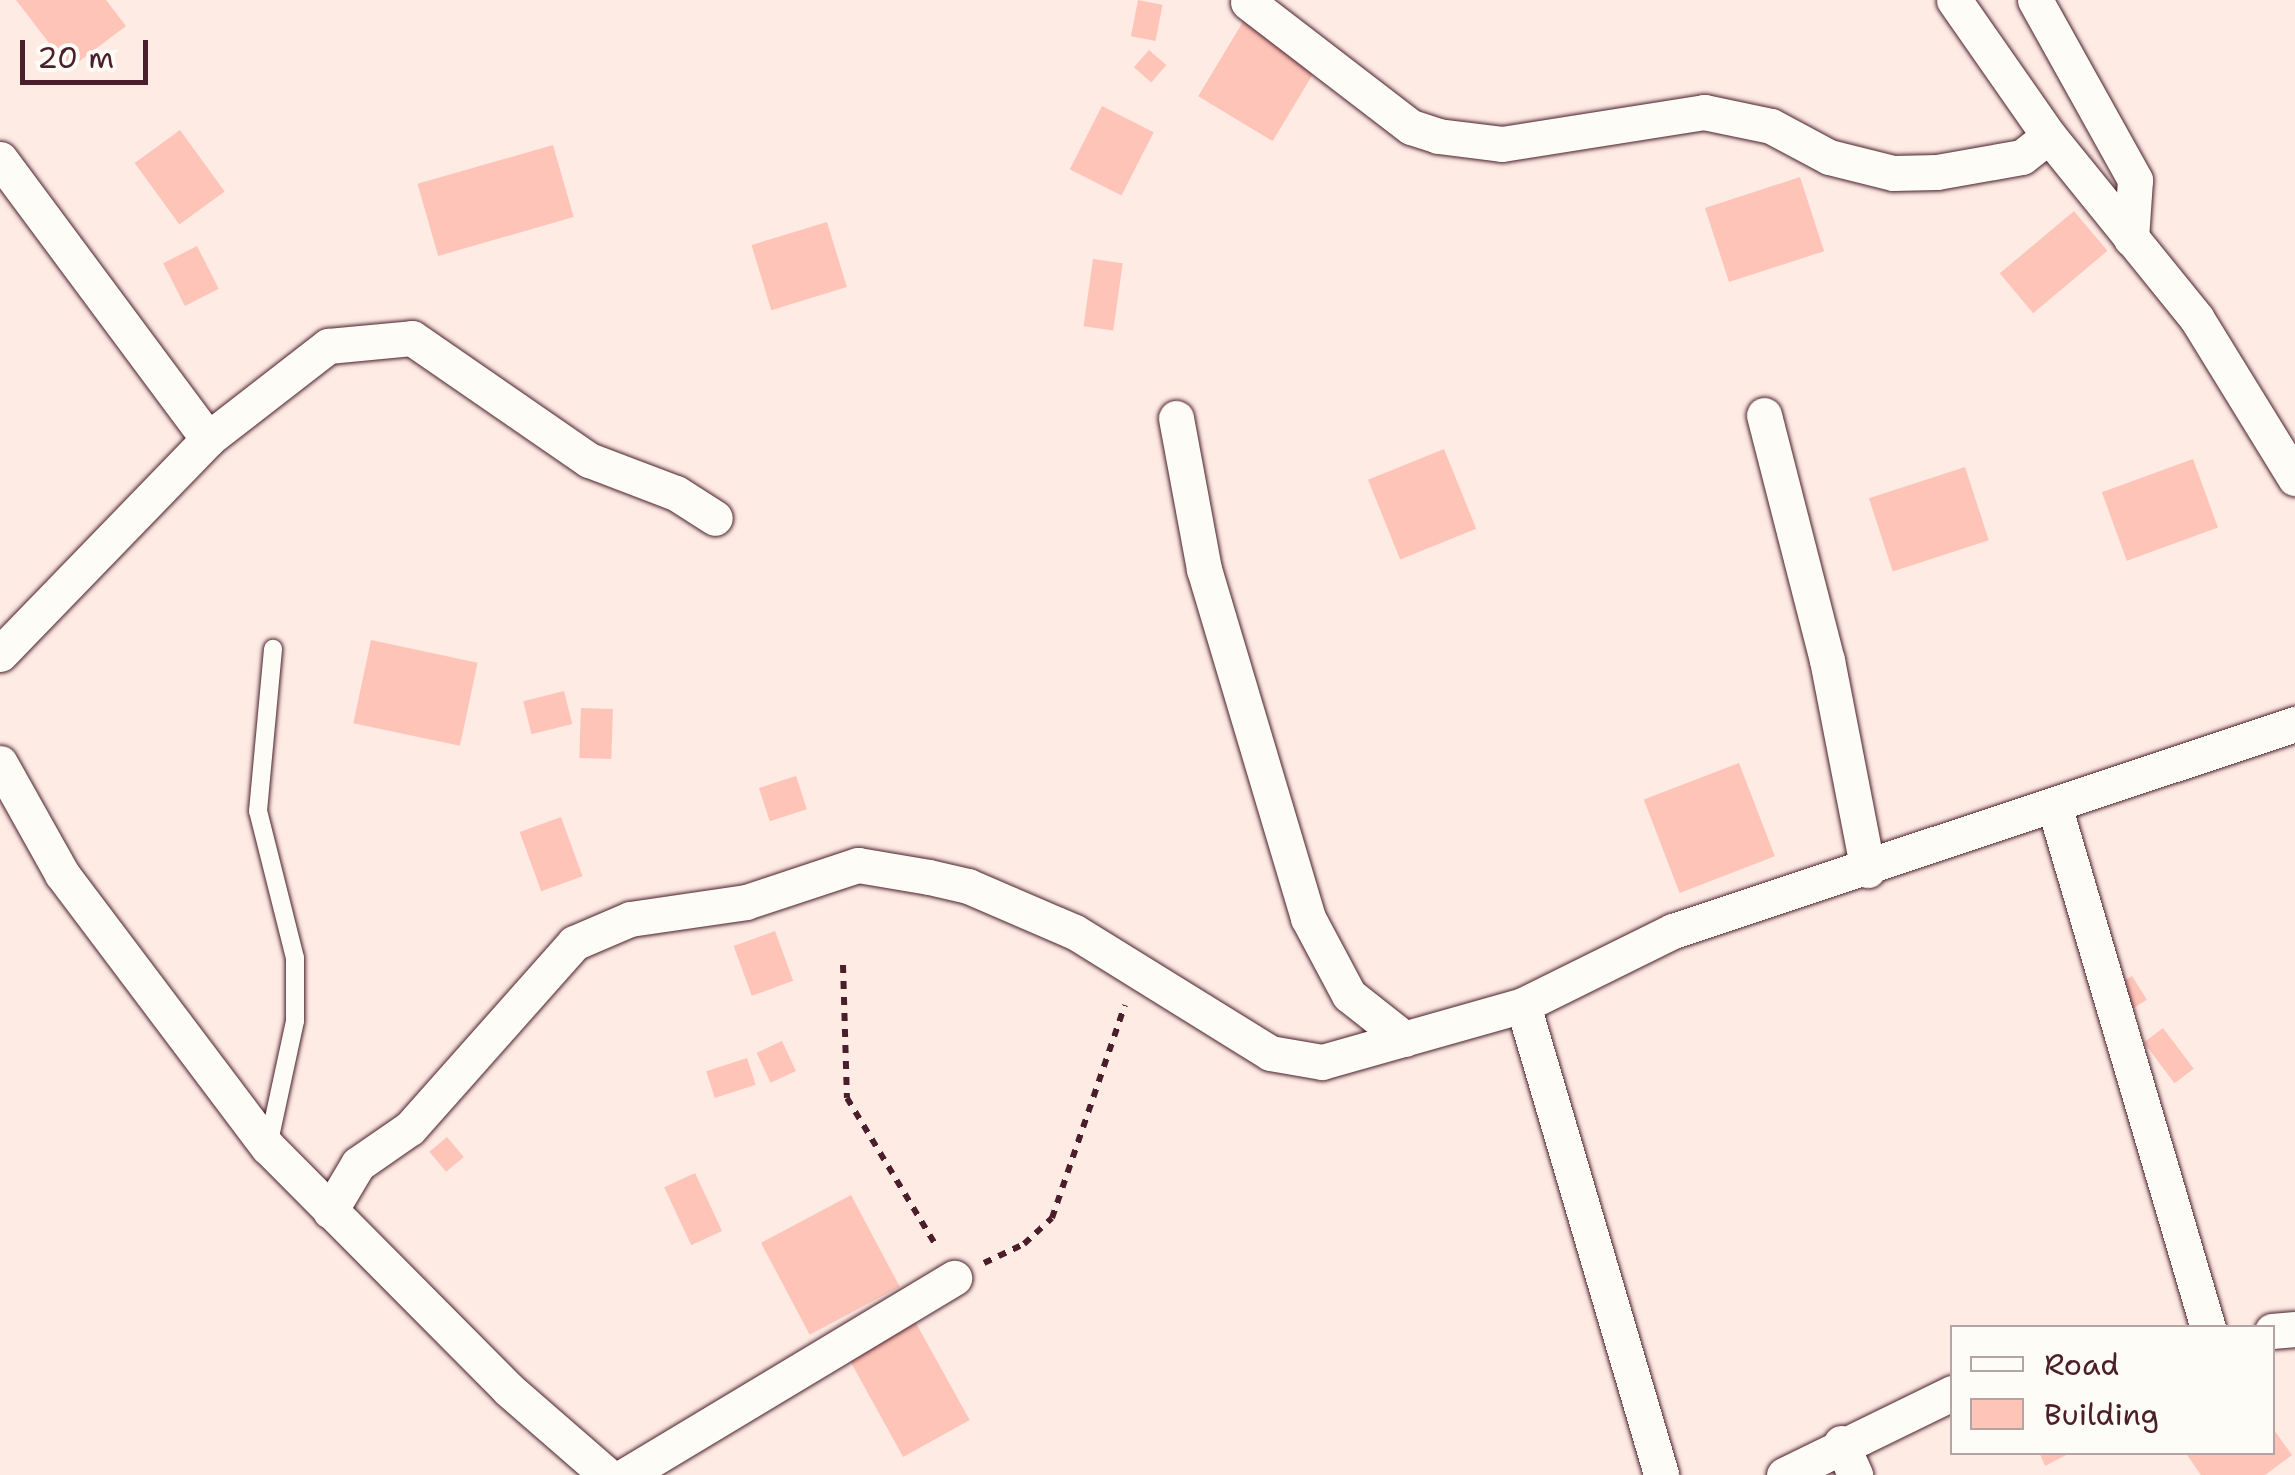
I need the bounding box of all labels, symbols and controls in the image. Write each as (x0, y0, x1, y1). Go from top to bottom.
scale bar (25, 20, 152, 82)
text: 20 m (37, 37, 114, 78)
legend (1950, 1325, 2275, 1455)
text: Road (2044, 1344, 2119, 1385)
text: Building (2044, 1394, 2159, 1435)

